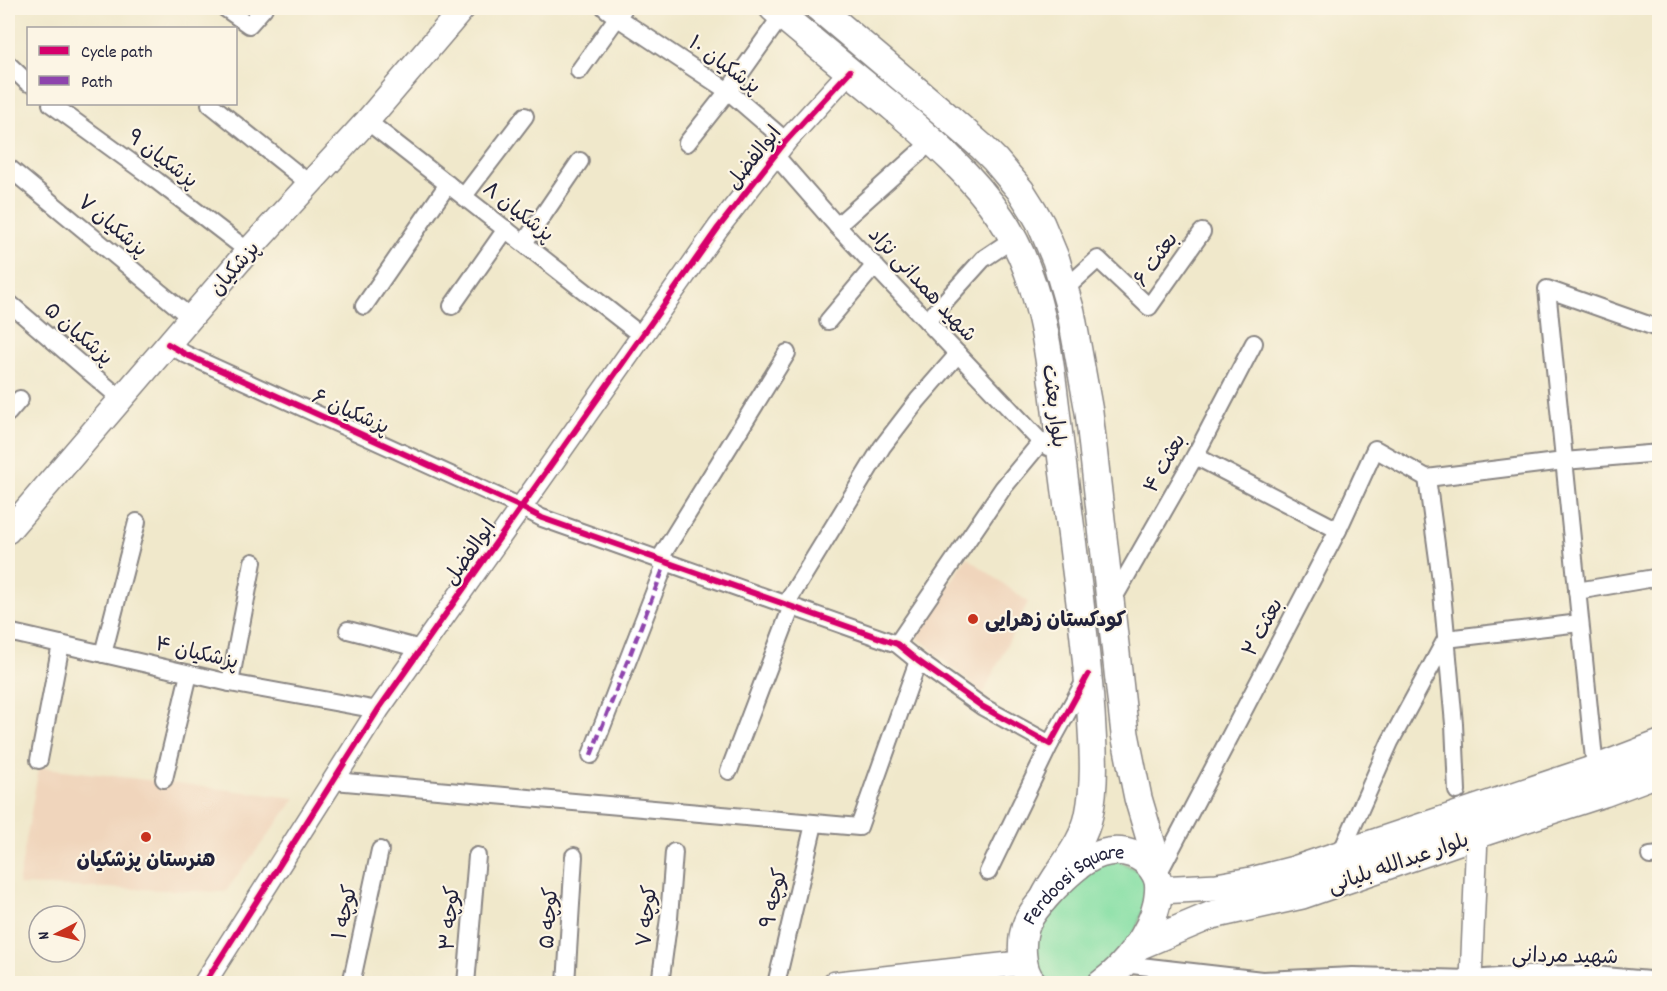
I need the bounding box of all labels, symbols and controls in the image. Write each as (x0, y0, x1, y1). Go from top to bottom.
legend (27, 27, 237, 105)
street label: پزشکیان ۱۰ (681, 30, 766, 103)
text: Cycle path (81, 41, 152, 66)
text: Path (81, 71, 113, 96)
street label: ابوالفضل (720, 120, 790, 197)
street label: پزشکیان ۹ (119, 124, 203, 197)
street label: پزشکیان ۸ (475, 176, 559, 251)
street label: پزشکیان ۷ (69, 189, 153, 266)
street label: شهید همدانی نژاد (859, 222, 982, 350)
street label: بعثت ۶ (1128, 227, 1187, 294)
street label: پزشکیان (204, 236, 269, 304)
street label: پزشکیان ۵ (36, 297, 118, 374)
street label: بلوار بعثت (1032, 363, 1072, 450)
street label: پزشکیان ۶ (306, 383, 393, 444)
street label: بعثت ۴ (1138, 429, 1195, 500)
street label: ابوالفضل (438, 515, 505, 593)
street label: بعثت ۲ (1237, 594, 1293, 663)
place label: کودکستان زهرایی (985, 607, 1127, 637)
marker: کودکستان زهرایی (966, 612, 980, 626)
street label: پزشکیان ۴ (152, 631, 241, 679)
street label: بلوار عبدالله بلیانی (1324, 827, 1474, 903)
marker: هنرستان پزشکیان (139, 830, 153, 844)
street label: Ferdoosi Square (1016, 839, 1126, 931)
place label: هنرستان پزشکیان (77, 847, 215, 877)
street label: کوچه ۹ (754, 866, 797, 932)
street label: کوچه ۱ (327, 882, 367, 943)
street label: کوچه ۷ (631, 884, 667, 949)
street label: کوچه ۳ (434, 885, 470, 952)
street label: کوچه ۵ (534, 886, 568, 950)
north arrow (27, 904, 87, 964)
text: N (33, 930, 56, 941)
street label: شهید مردانی (1511, 942, 1619, 974)

